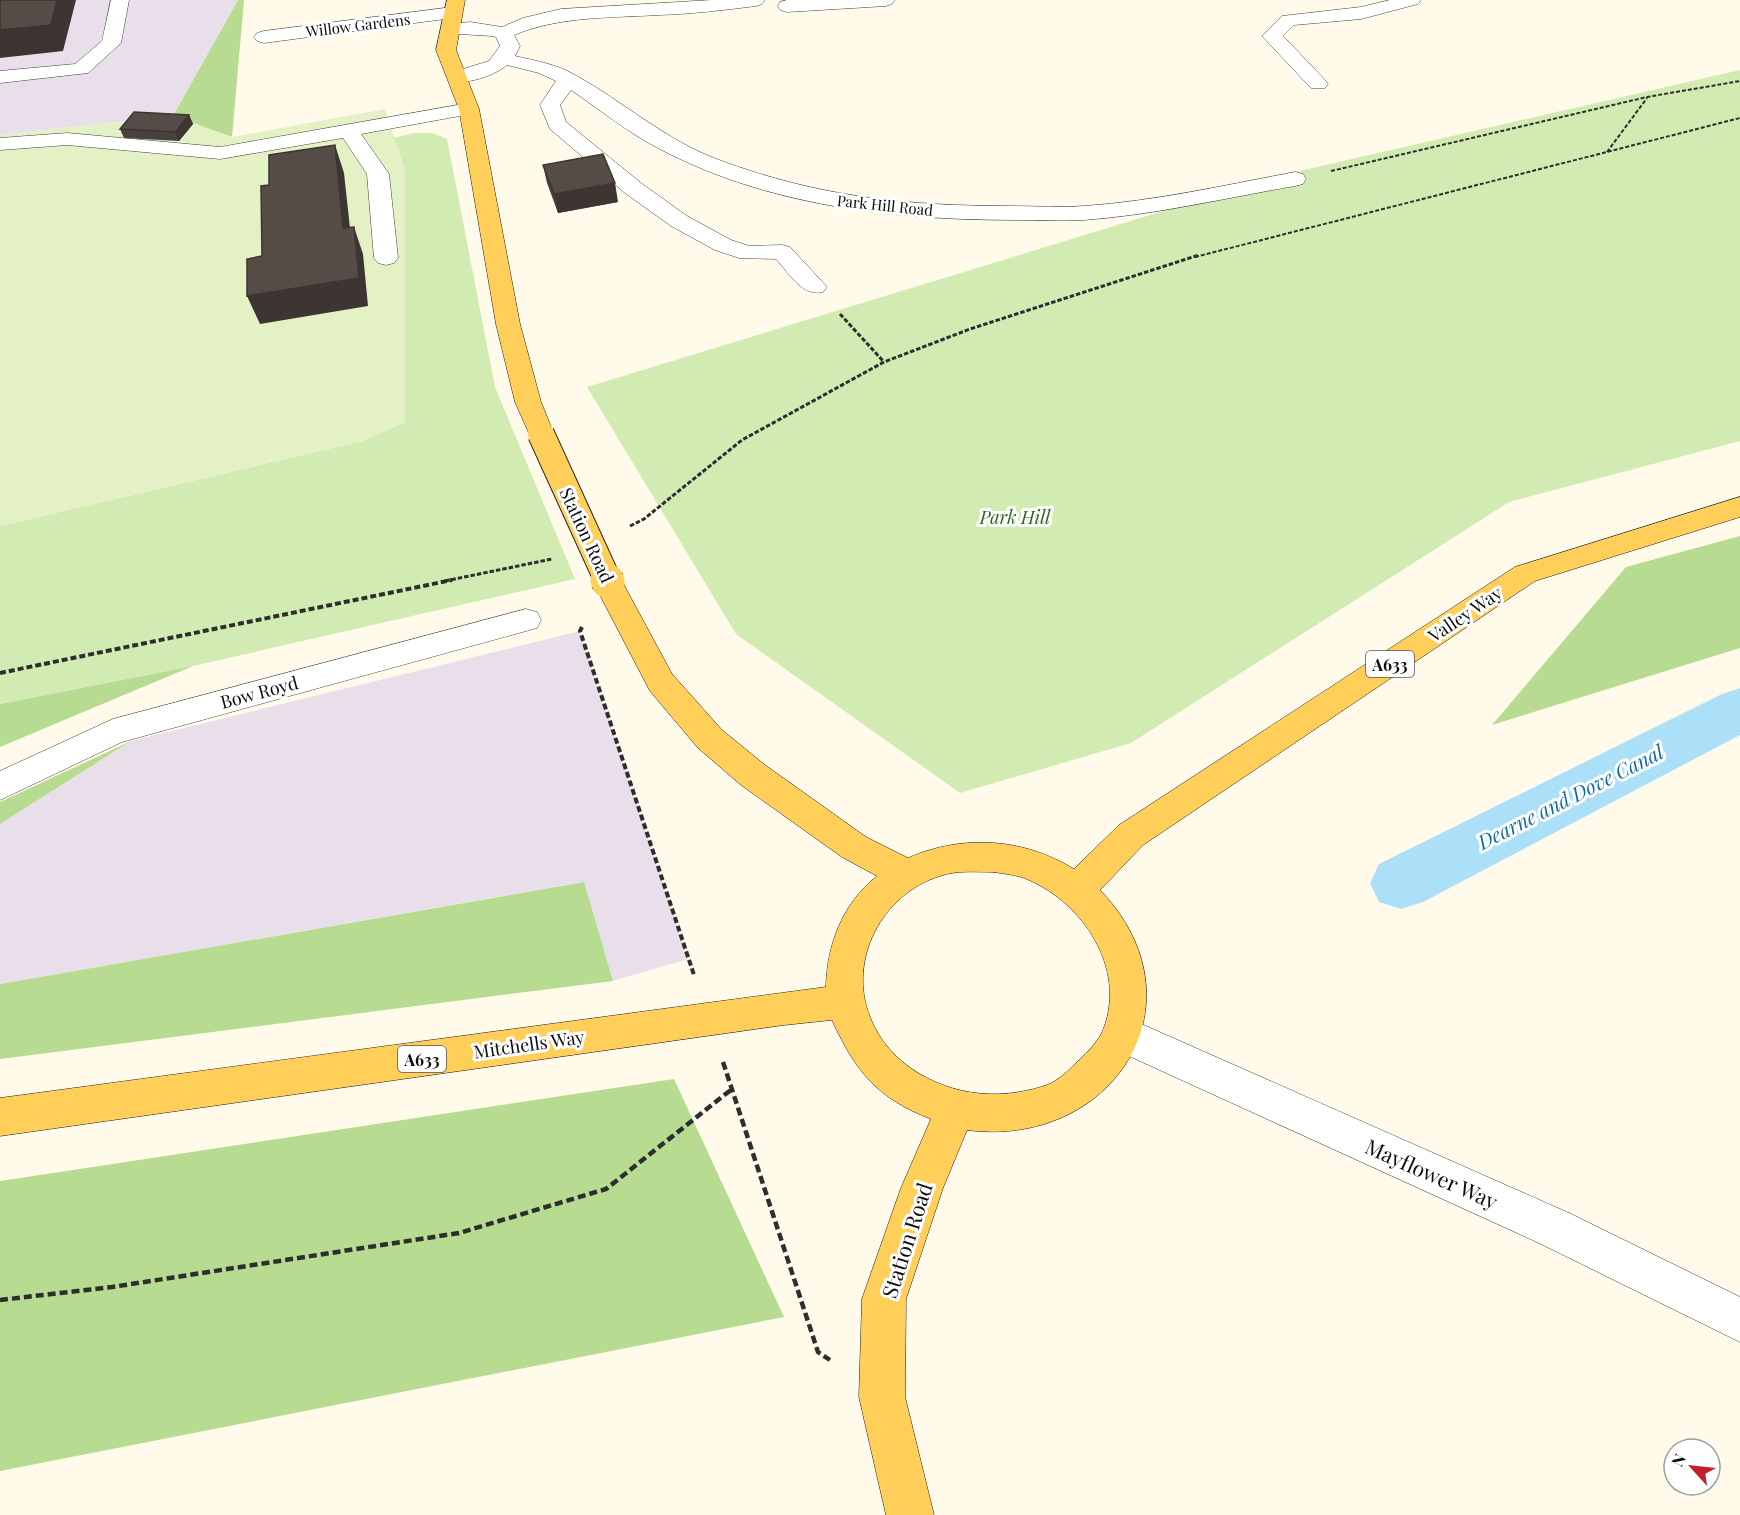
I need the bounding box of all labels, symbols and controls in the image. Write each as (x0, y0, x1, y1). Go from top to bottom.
street label: Willow Gardens (304, 9, 411, 41)
street label: Park Hill Road (836, 190, 934, 220)
street label: Station Road (554, 483, 620, 587)
park label: Park Hill (979, 505, 1051, 529)
street label: Valley Way (1423, 581, 1507, 648)
road number: A633 (1366, 651, 1414, 677)
street label: Bow Royd (217, 670, 301, 714)
water label: Dearne and Dove Canal (1472, 737, 1669, 855)
street label: Mitchells Way (472, 1024, 586, 1064)
road number: A633 (398, 1046, 446, 1072)
street label: Mayflower Way (1361, 1131, 1503, 1215)
street label: Station Road (874, 1179, 938, 1301)
north arrow (1662, 1437, 1722, 1497)
text: N (1666, 1450, 1690, 1470)

